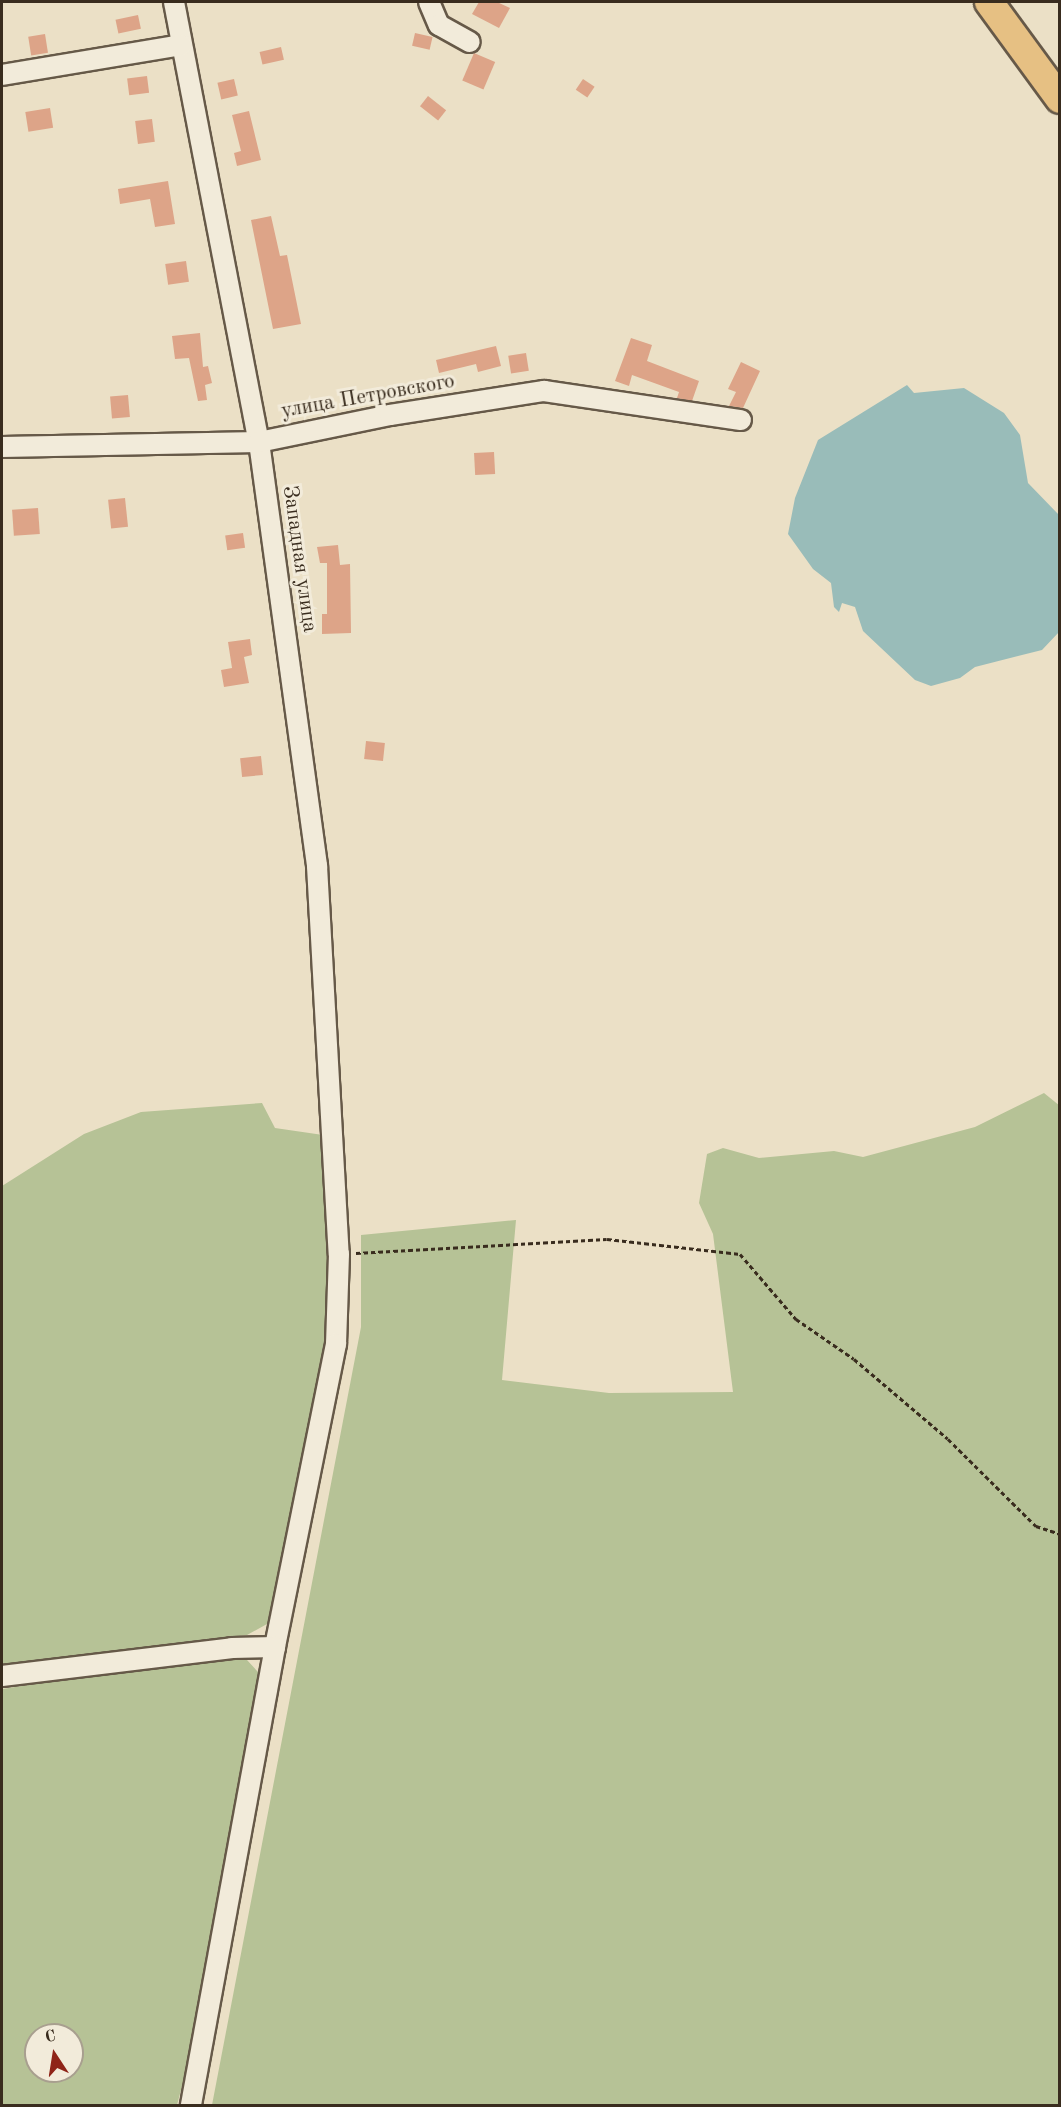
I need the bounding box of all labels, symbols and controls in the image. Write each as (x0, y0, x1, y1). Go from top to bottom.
street label: улица Петровского (279, 369, 457, 425)
street label: Западная улица (276, 484, 322, 634)
north arrow (24, 2023, 84, 2083)
text: С (44, 2028, 58, 2046)

